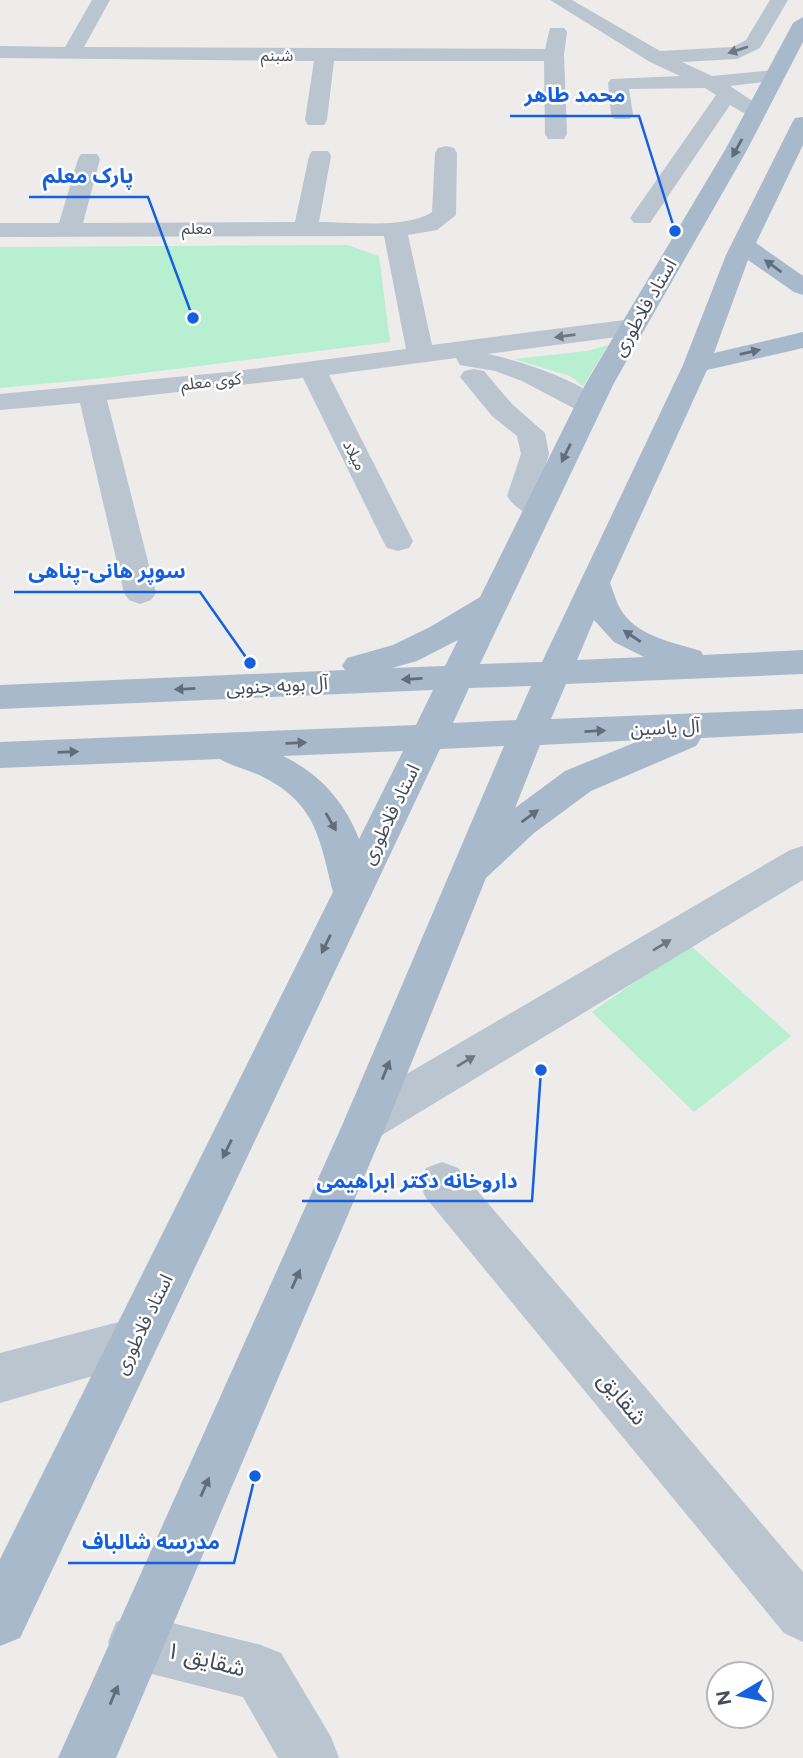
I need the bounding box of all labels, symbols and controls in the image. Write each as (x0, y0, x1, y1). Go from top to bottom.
street label: شبنم (261, 46, 293, 68)
one-way arrow (727, 46, 748, 56)
callout: محمد طاهر (510, 74, 639, 116)
text: محمد طاهر (523, 82, 626, 107)
one-way arrow (731, 138, 743, 158)
callout: پارک معلم (29, 155, 148, 197)
text: پارک معلم (43, 163, 133, 191)
street label: معلم (182, 219, 212, 241)
street label: استاد فلاطوری (607, 254, 682, 360)
one-way arrow (764, 259, 782, 274)
one-way arrow (554, 331, 576, 342)
one-way arrow (739, 347, 761, 358)
street label: کوی معلم (180, 369, 243, 397)
street label: میلاد (339, 437, 370, 474)
one-way arrow (560, 443, 571, 463)
callout: سوپر هانی-پناهی (14, 550, 200, 592)
text: سوپر هانی-پناهی (28, 558, 186, 585)
one-way arrow (623, 629, 641, 643)
street label: آل بویه جنوبی (226, 671, 330, 700)
one-way arrow (401, 673, 423, 684)
one-way arrow (174, 683, 196, 694)
street label: آل یاسین (630, 714, 702, 741)
one-way arrow (584, 725, 606, 736)
one-way arrow (285, 737, 307, 748)
one-way arrow (57, 746, 79, 757)
street label: استاد فلاطوری (356, 760, 425, 868)
one-way arrow (521, 809, 539, 823)
one-way arrow (325, 812, 337, 831)
one-way arrow (321, 934, 332, 954)
one-way arrow (652, 939, 672, 951)
one-way arrow (457, 1055, 476, 1068)
one-way arrow (381, 1059, 392, 1080)
one-way arrow (222, 1139, 233, 1159)
callout: داروخانه دکتر ابراهیمی (302, 1159, 532, 1201)
text: داروخانه دکتر ابراهیمی (316, 1168, 518, 1193)
one-way arrow (291, 1268, 302, 1289)
street label: استاد فلاطوری (109, 1270, 178, 1378)
street label: شقایق (592, 1365, 654, 1431)
one-way arrow (199, 1477, 211, 1497)
callout: مدرسه شالباف (68, 1521, 234, 1563)
text: مدرسه شالباف (82, 1529, 220, 1554)
street label: شقایق ۱ (164, 1636, 248, 1682)
north arrow (705, 1660, 775, 1730)
one-way arrow (108, 1685, 119, 1706)
text: N (711, 1689, 736, 1707)

